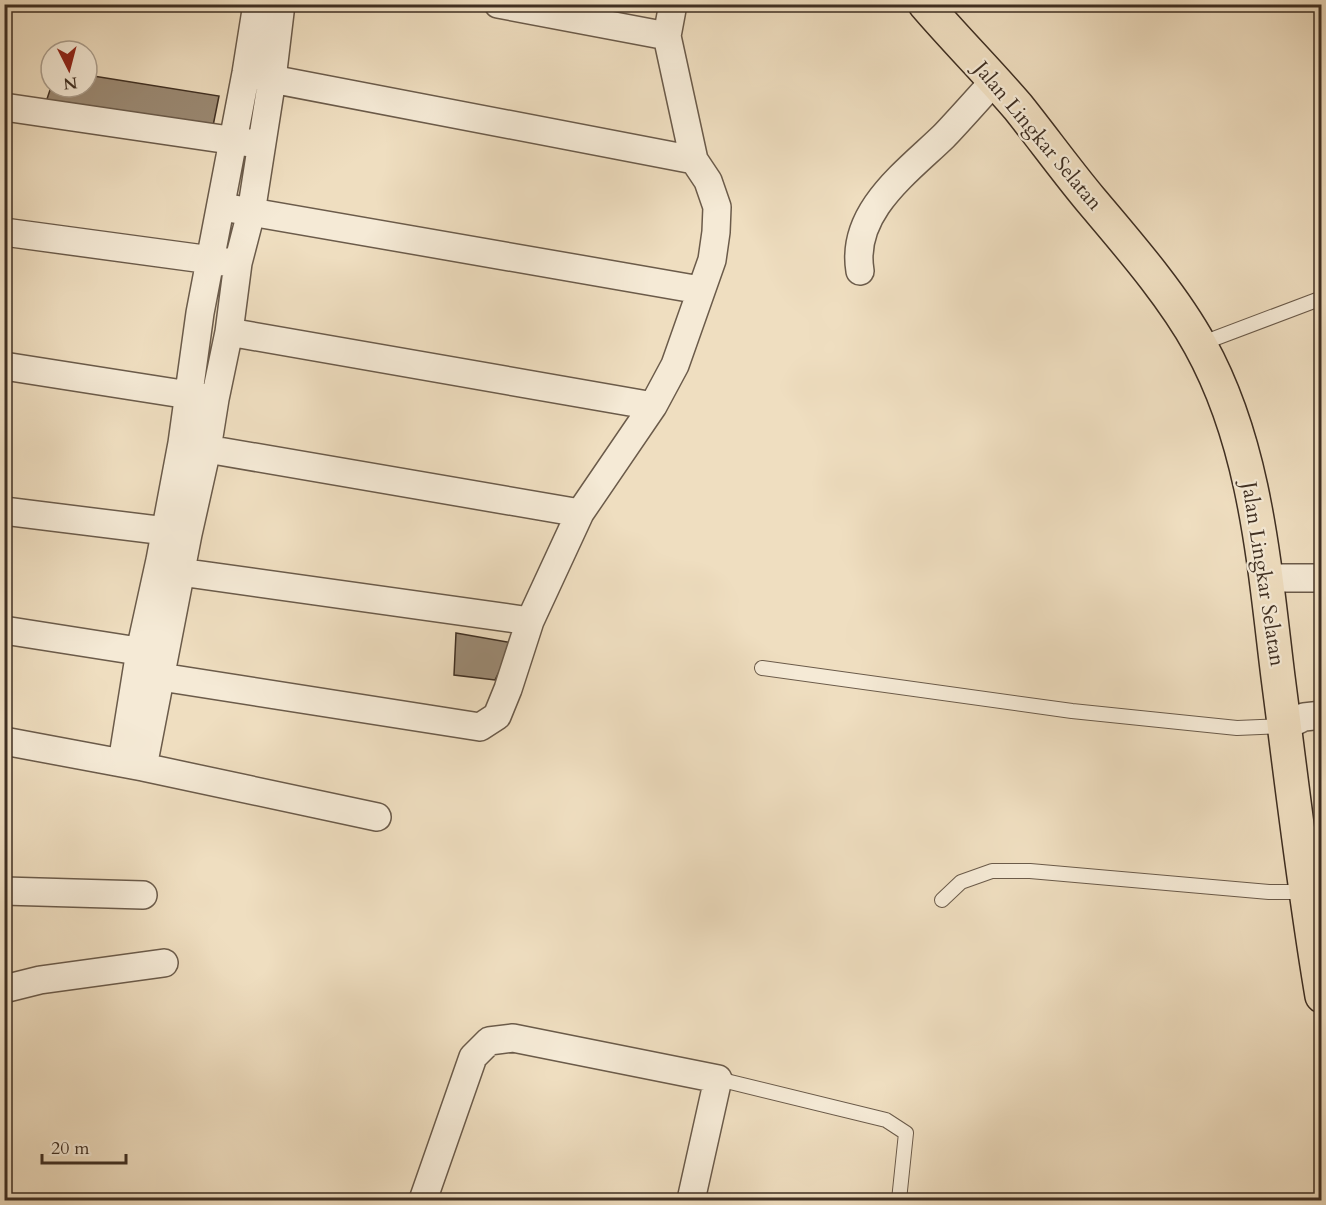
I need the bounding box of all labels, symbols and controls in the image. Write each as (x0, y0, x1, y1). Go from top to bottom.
north arrow (39, 39, 99, 99)
street label: Jalan Lingkar Selatan (965, 53, 1109, 217)
text: N (62, 71, 79, 95)
street label: Jalan Lingkar Selatan (1234, 477, 1292, 668)
scale bar (42, 1127, 126, 1165)
text: 20 m (51, 1136, 90, 1161)

